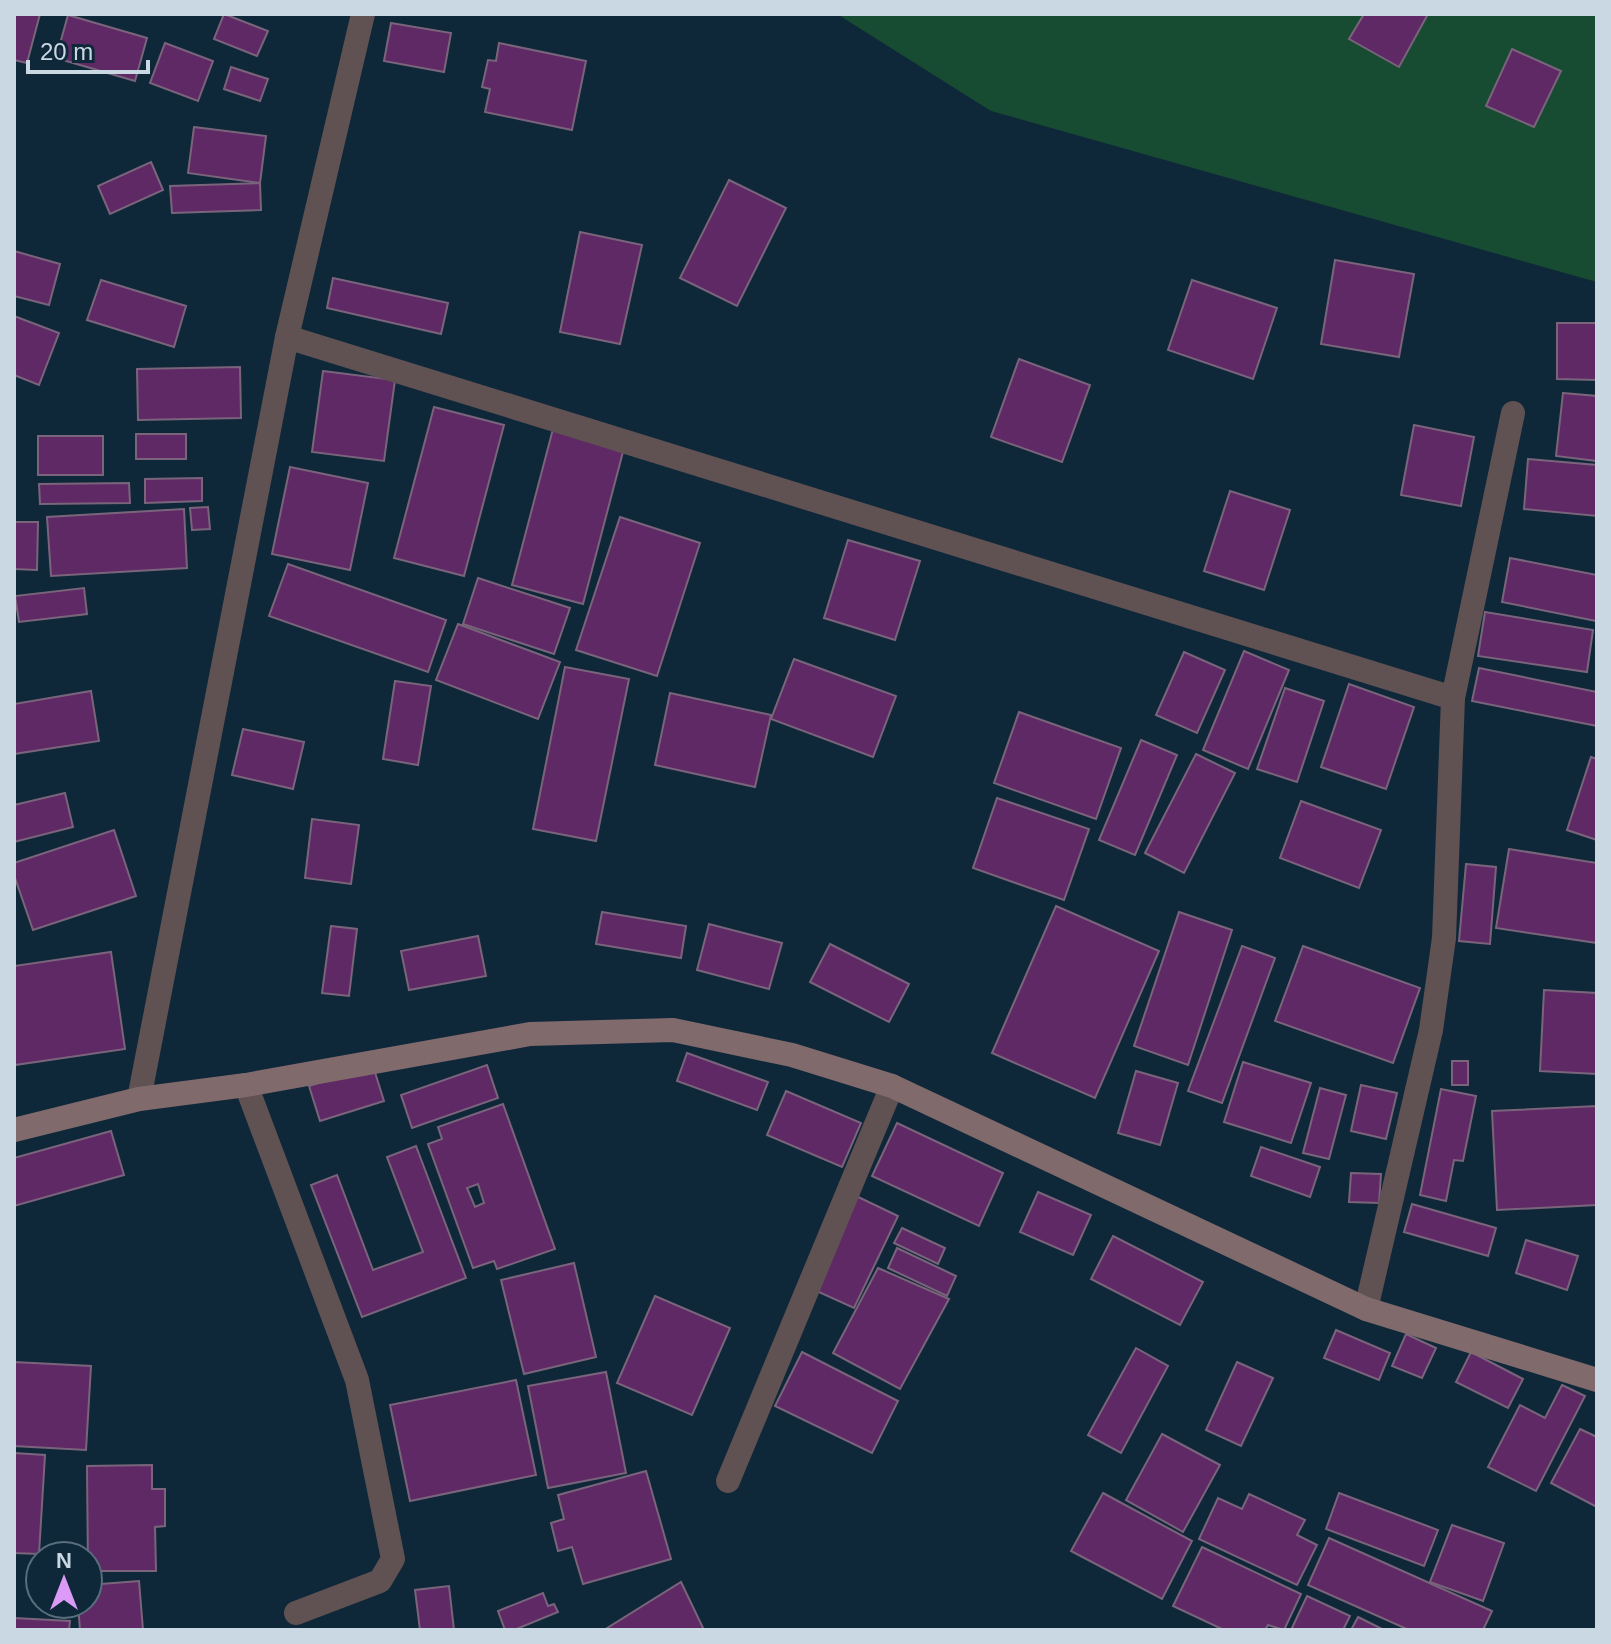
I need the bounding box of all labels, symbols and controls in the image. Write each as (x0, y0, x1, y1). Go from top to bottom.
scale bar (28, 24, 148, 74)
text: 20 m (40, 38, 93, 65)
north arrow (24, 1540, 104, 1620)
text: N (56, 1548, 72, 1573)

